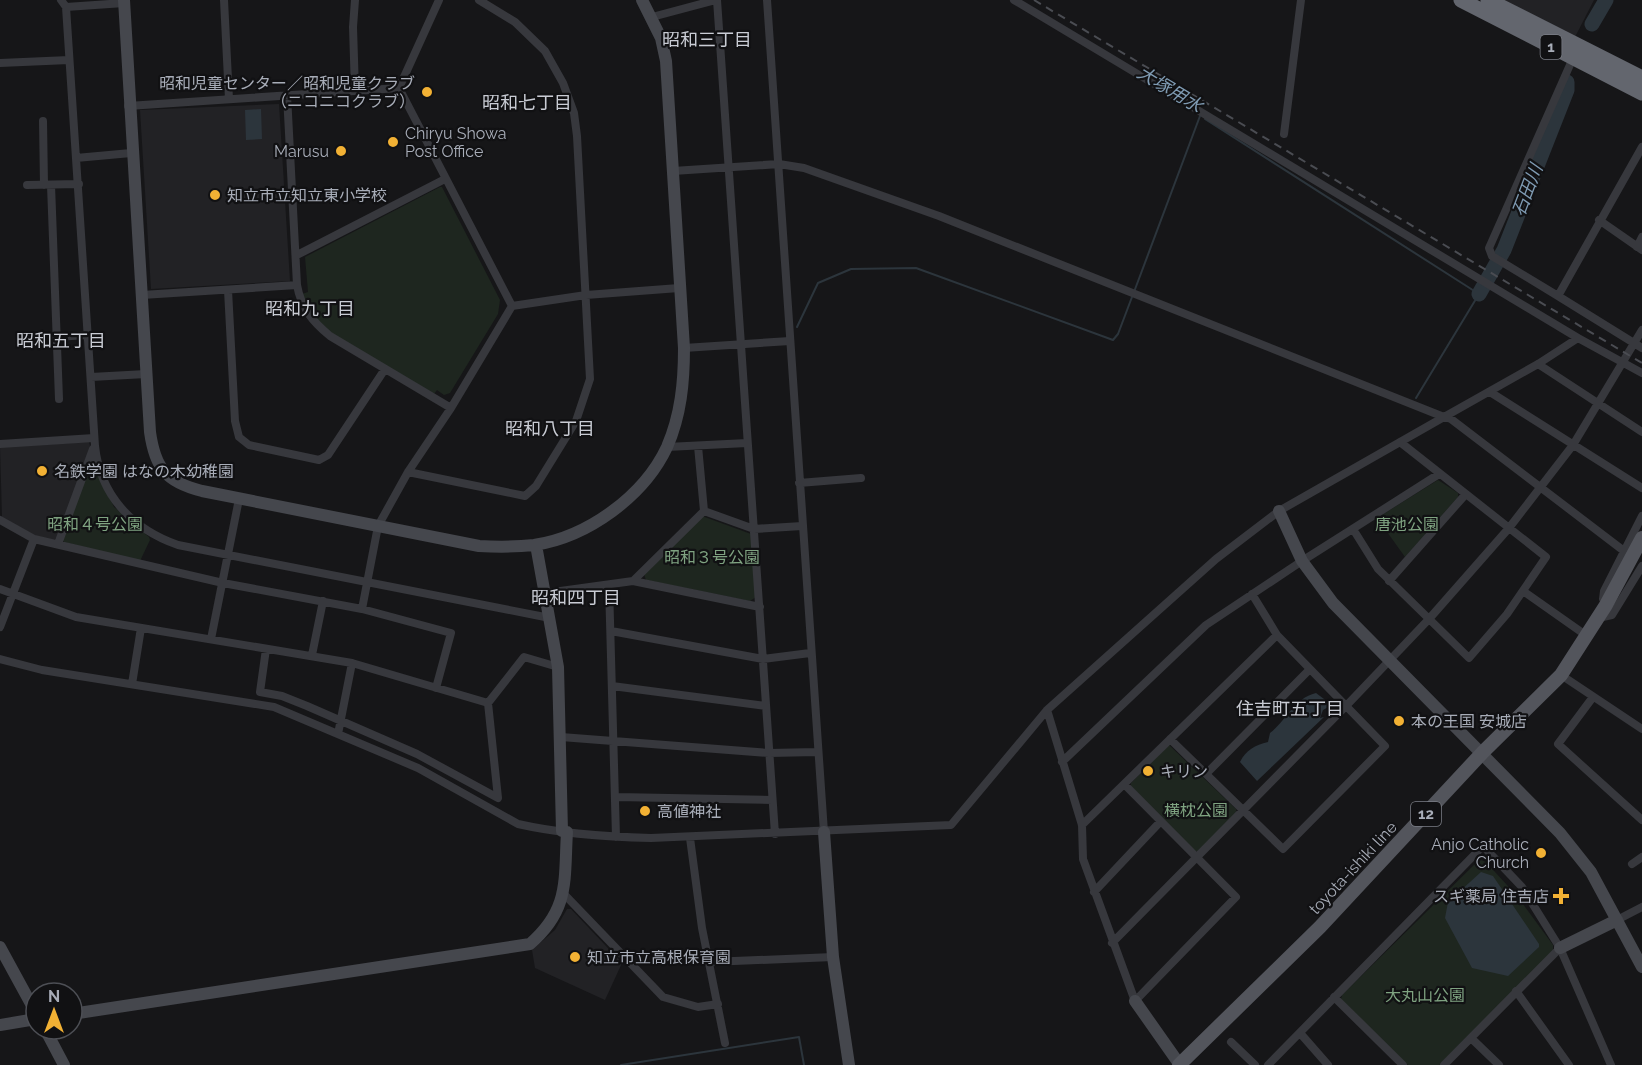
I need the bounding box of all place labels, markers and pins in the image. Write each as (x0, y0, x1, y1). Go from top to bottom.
place label: 昭和児童センター／昭和児童クラブ （ニコニコクラブ） (159, 74, 415, 111)
marker: 昭和児童センター／昭和児童クラブ （ニコニコクラブ） (420, 85, 434, 99)
place label: Chiryu Showa Post Office (405, 124, 506, 161)
marker: Chiryu Showa Post Office (386, 135, 400, 149)
place label: Marusu (274, 142, 329, 161)
marker: Marusu (334, 144, 348, 158)
place label: 知立市立知立東小学校 (227, 186, 387, 205)
marker: 知立市立知立東小学校 (208, 188, 222, 202)
place label: 名鉄学園 はなの木幼稚園 (54, 462, 234, 481)
marker: 名鉄学園 はなの木幼稚園 (35, 464, 49, 478)
place label: 本の王国 安城店 (1411, 712, 1527, 731)
marker: 本の王国 安城店 (1392, 714, 1406, 728)
place label: キリン (1160, 762, 1208, 781)
marker: キリン (1141, 764, 1155, 778)
place label: 高値神社 (657, 802, 721, 821)
marker: 高値神社 (638, 804, 652, 818)
place label: Anjo Catholic Church (1431, 835, 1529, 872)
marker: Anjo Catholic Church (1534, 846, 1548, 860)
place label: スギ薬局 住吉店 (1433, 887, 1549, 906)
marker: スギ薬局 住吉店 (1554, 889, 1568, 903)
place label: 知立市立高根保育園 (587, 948, 731, 967)
marker: 知立市立高根保育園 (568, 950, 582, 964)

